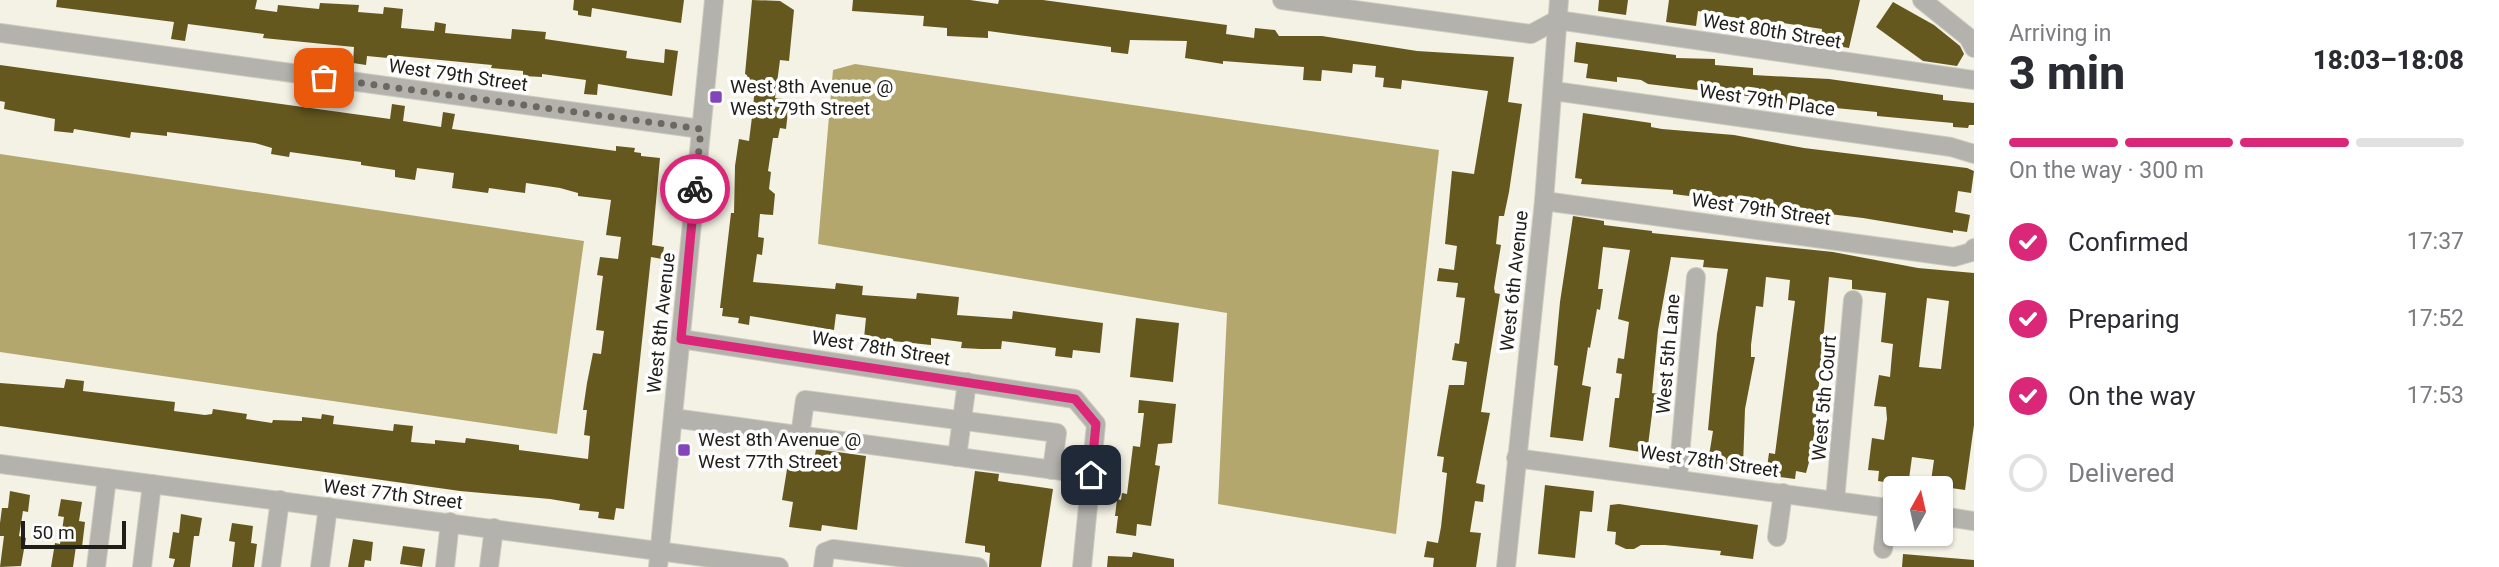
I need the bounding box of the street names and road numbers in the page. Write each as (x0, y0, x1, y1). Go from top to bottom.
street label: West 80th Street (1701, 9, 1843, 53)
street label: West 79th Street (387, 54, 529, 96)
street label: West 79th Place (1698, 79, 1836, 121)
street label: West 79th Street (1690, 188, 1832, 230)
street label: West 6th Avenue (1495, 209, 1533, 353)
street label: West 8th Avenue (642, 251, 680, 395)
street label: West 5th Lane (1651, 293, 1685, 415)
street label: West 78th Street (810, 326, 952, 370)
street label: West 5th Court (1807, 334, 1841, 462)
street label: West 78th Street (1638, 440, 1780, 482)
street label: West 77th Street (322, 474, 464, 514)

